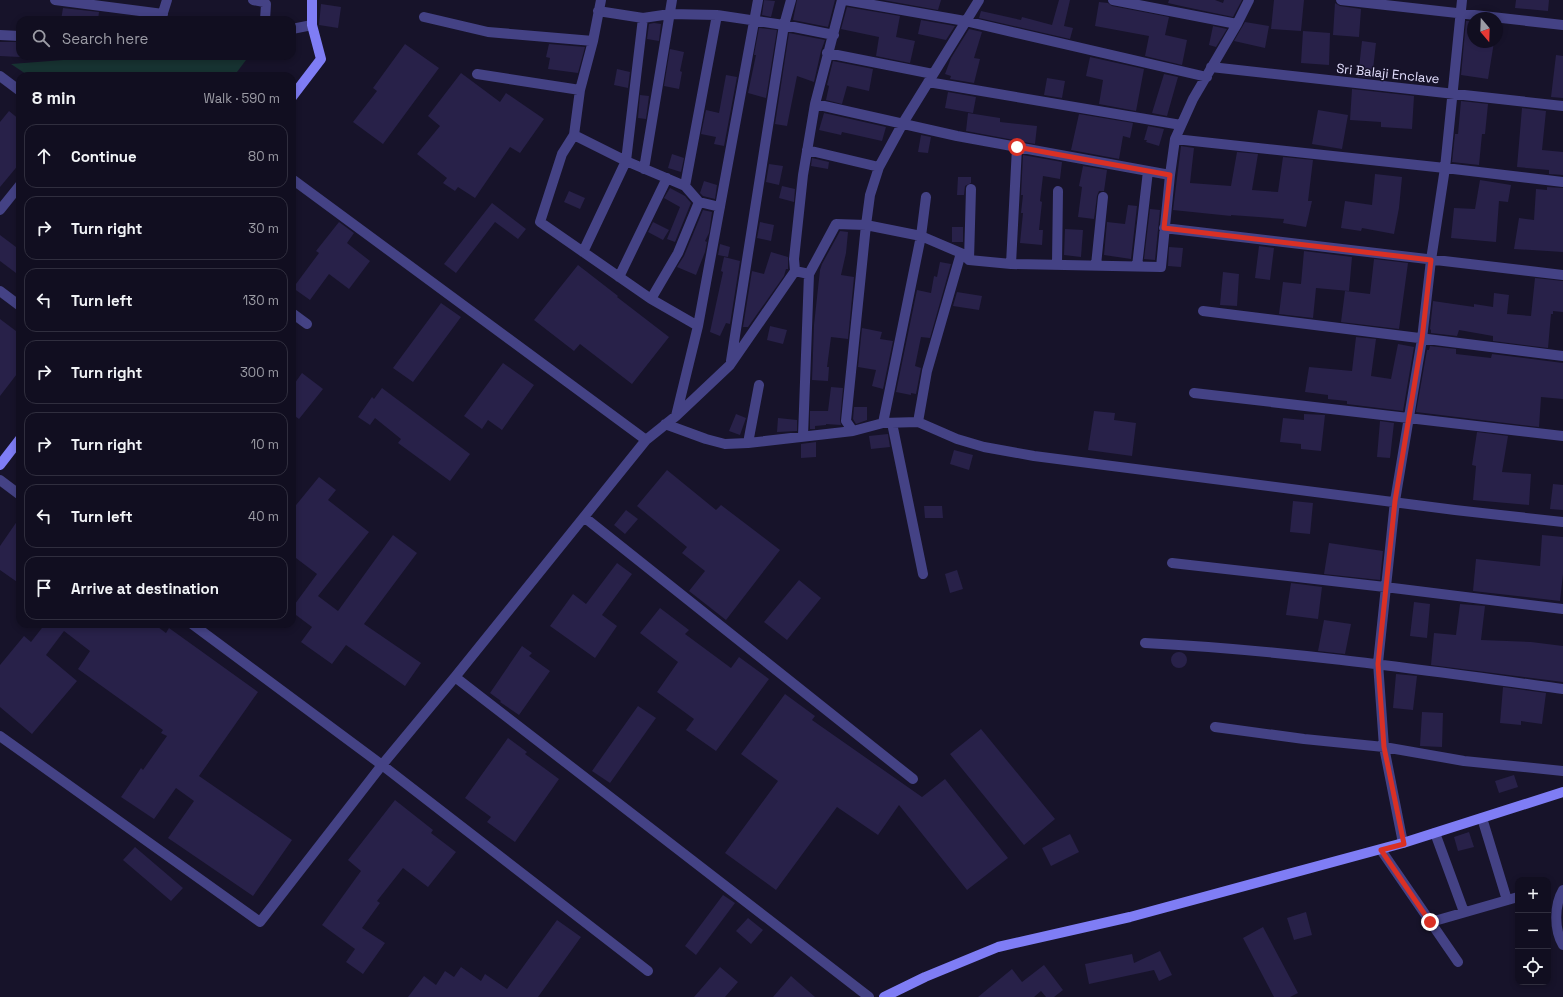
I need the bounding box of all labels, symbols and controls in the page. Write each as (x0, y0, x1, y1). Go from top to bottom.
north arrow (1467, 12, 1503, 48)
search box (16, 16, 296, 60)
icon: search (30, 27, 52, 49)
text: Search here (62, 29, 148, 48)
street label: Sri Balaji Enclave (1335, 60, 1440, 87)
text: 8 min (32, 87, 76, 109)
text: Walk · 590 m (203, 90, 280, 107)
route start (1008, 138, 1026, 156)
icon: ahead (33, 145, 55, 167)
text: Continue (71, 147, 137, 166)
text: 80 m (248, 148, 279, 165)
icon: right (33, 217, 55, 239)
text: Turn right (71, 219, 142, 238)
text: 30 m (248, 220, 279, 237)
icon: left (33, 289, 55, 311)
text: Turn left (71, 291, 133, 310)
text: 130 m (243, 292, 279, 309)
icon: right (33, 361, 55, 383)
text: Turn right (71, 363, 142, 382)
text: 300 m (240, 364, 279, 381)
icon: right (33, 433, 55, 455)
text: Turn right (71, 435, 142, 454)
text: 10 m (251, 436, 279, 453)
icon: left (33, 505, 55, 527)
text: Turn left (71, 507, 133, 526)
text: 40 m (248, 508, 279, 525)
icon: arrive (33, 577, 55, 599)
text: Arrive at destination (71, 579, 219, 598)
map controls (1515, 877, 1551, 985)
button: + (1515, 877, 1551, 913)
route end (1421, 913, 1439, 931)
button: − (1515, 913, 1551, 949)
button: locate (1515, 949, 1551, 985)

